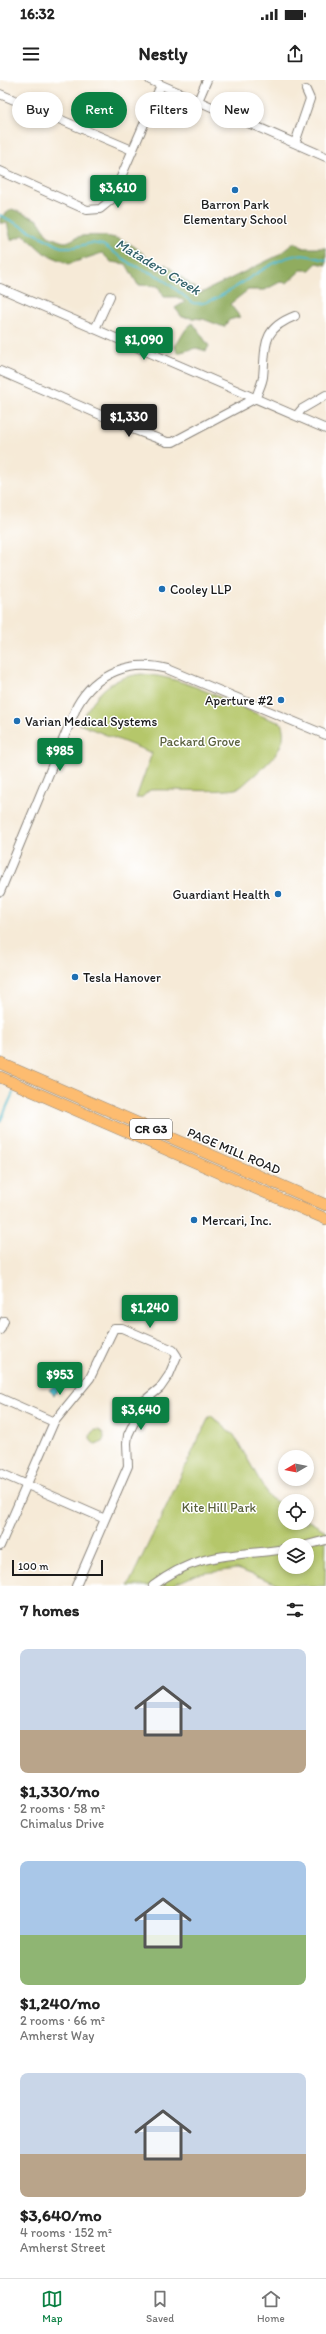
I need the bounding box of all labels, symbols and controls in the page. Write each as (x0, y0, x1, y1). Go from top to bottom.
text: 16:32 (20, 5, 55, 23)
icon: menu (20, 43, 42, 65)
text: Nestly (138, 43, 188, 65)
icon: share (284, 43, 306, 65)
chip: Buy (12, 92, 63, 128)
chip: Rent (71, 92, 127, 128)
chip: Filters (135, 92, 202, 128)
chip: New (210, 92, 264, 128)
pin: $3,610 (85, 175, 151, 209)
text: $3,610 (99, 180, 137, 195)
marker: Barron Park Elementary School (230, 185, 240, 195)
place label: Barron Park Elementary School (183, 197, 287, 227)
water label: Matadero Creek (113, 235, 204, 299)
pin: $1,090 (111, 327, 177, 361)
text: $1,090 (125, 332, 163, 347)
pin: $1,330 (96, 404, 162, 438)
text: $1,330 (110, 409, 148, 424)
place label: Cooley LLP (170, 582, 232, 597)
marker: Cooley LLP (157, 584, 167, 594)
place label: Aperture #2 (205, 693, 273, 708)
marker: Aperture #2 (276, 695, 286, 705)
place label: Varian Medical Systems (25, 714, 158, 729)
marker: Varian Medical Systems (12, 716, 22, 726)
park label: Packard Grove (160, 734, 240, 749)
pin: $985 (36, 738, 84, 772)
text: $985 (46, 743, 74, 758)
place label: Guardiant Health (173, 887, 270, 902)
marker: Guardiant Health (273, 889, 283, 899)
place label: Tesla Hanover (83, 970, 161, 985)
marker: Tesla Hanover (70, 972, 80, 982)
road number: CR G3 (130, 1119, 172, 1139)
street label: PAGE MILL ROAD (185, 1125, 283, 1178)
place label: Mercari, Inc. (202, 1213, 272, 1228)
marker: Mercari, Inc. (189, 1215, 199, 1225)
pin: $1,240 (117, 1295, 183, 1329)
text: $1,240 (131, 1300, 169, 1315)
pin: $953 (36, 1362, 84, 1396)
text: $953 (46, 1367, 74, 1382)
pin: $3,640 (108, 1397, 174, 1431)
text: $3,640 (121, 1402, 161, 1417)
north arrow (278, 1450, 314, 1486)
map controls (278, 1450, 314, 1574)
button: locate (278, 1494, 314, 1530)
park label: Kite Hill Park (182, 1500, 257, 1515)
button: layers (278, 1538, 314, 1574)
scale bar (12, 1558, 103, 1577)
text: 100 m (18, 1560, 48, 1573)
icon: filters (284, 1599, 306, 1621)
text: 7 homes (20, 1600, 80, 1620)
icon: home (127, 1675, 199, 1747)
text: $1,330/mo (20, 1781, 100, 1801)
text: 2 rooms · 58 m² (20, 1801, 105, 1816)
text: Chimalus Drive (20, 1816, 104, 1831)
icon: home (127, 1887, 199, 1959)
text: $1,240/mo (20, 1993, 100, 2013)
text: 2 rooms · 66 m² (20, 2013, 105, 2028)
text: Amherst Way (20, 2028, 95, 2043)
icon: home (127, 2099, 199, 2171)
text: $3,640/mo (20, 2205, 102, 2225)
text: 4 rooms · 152 m² (20, 2225, 112, 2240)
text: Amherst Street (20, 2240, 105, 2255)
tab: Map (41, 2288, 63, 2325)
tab: Saved (146, 2288, 174, 2325)
tab: Home (257, 2288, 285, 2325)

